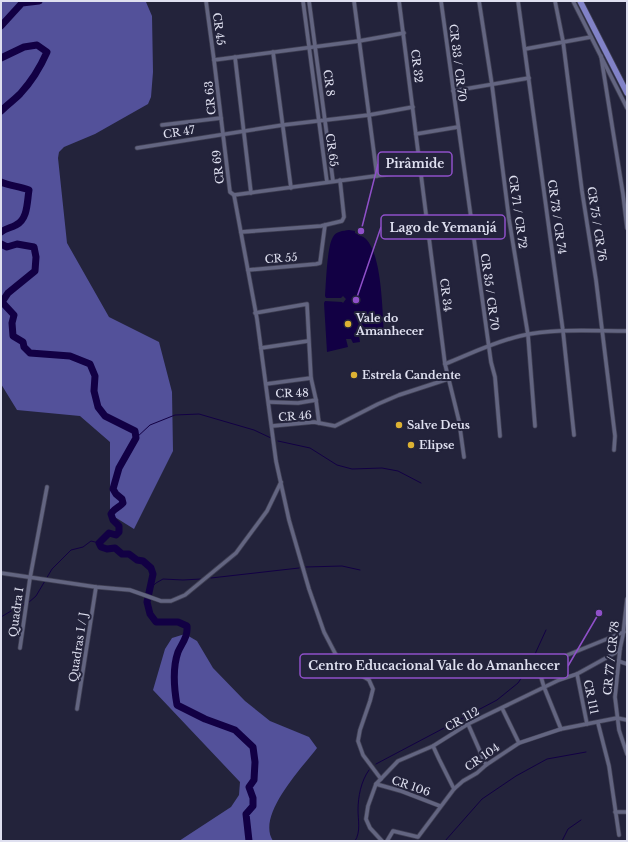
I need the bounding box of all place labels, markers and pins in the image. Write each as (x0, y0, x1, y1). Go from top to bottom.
callout: Pirâmide (378, 152, 452, 176)
callout: Lago de Yemanjá (381, 215, 505, 239)
place label: Vale do Amanhecer (355, 311, 424, 338)
marker: Vale do Amanhecer (343, 319, 353, 329)
place label: Estrela Candente (362, 368, 461, 382)
marker: Estrela Candente (349, 370, 359, 380)
place label: Salve Deus (407, 418, 470, 432)
marker: Salve Deus (394, 420, 404, 430)
place label: Elipse (419, 438, 455, 452)
marker: Elipse (406, 440, 416, 450)
callout: Centro Educacional Vale do Amanhecer (300, 654, 568, 678)

